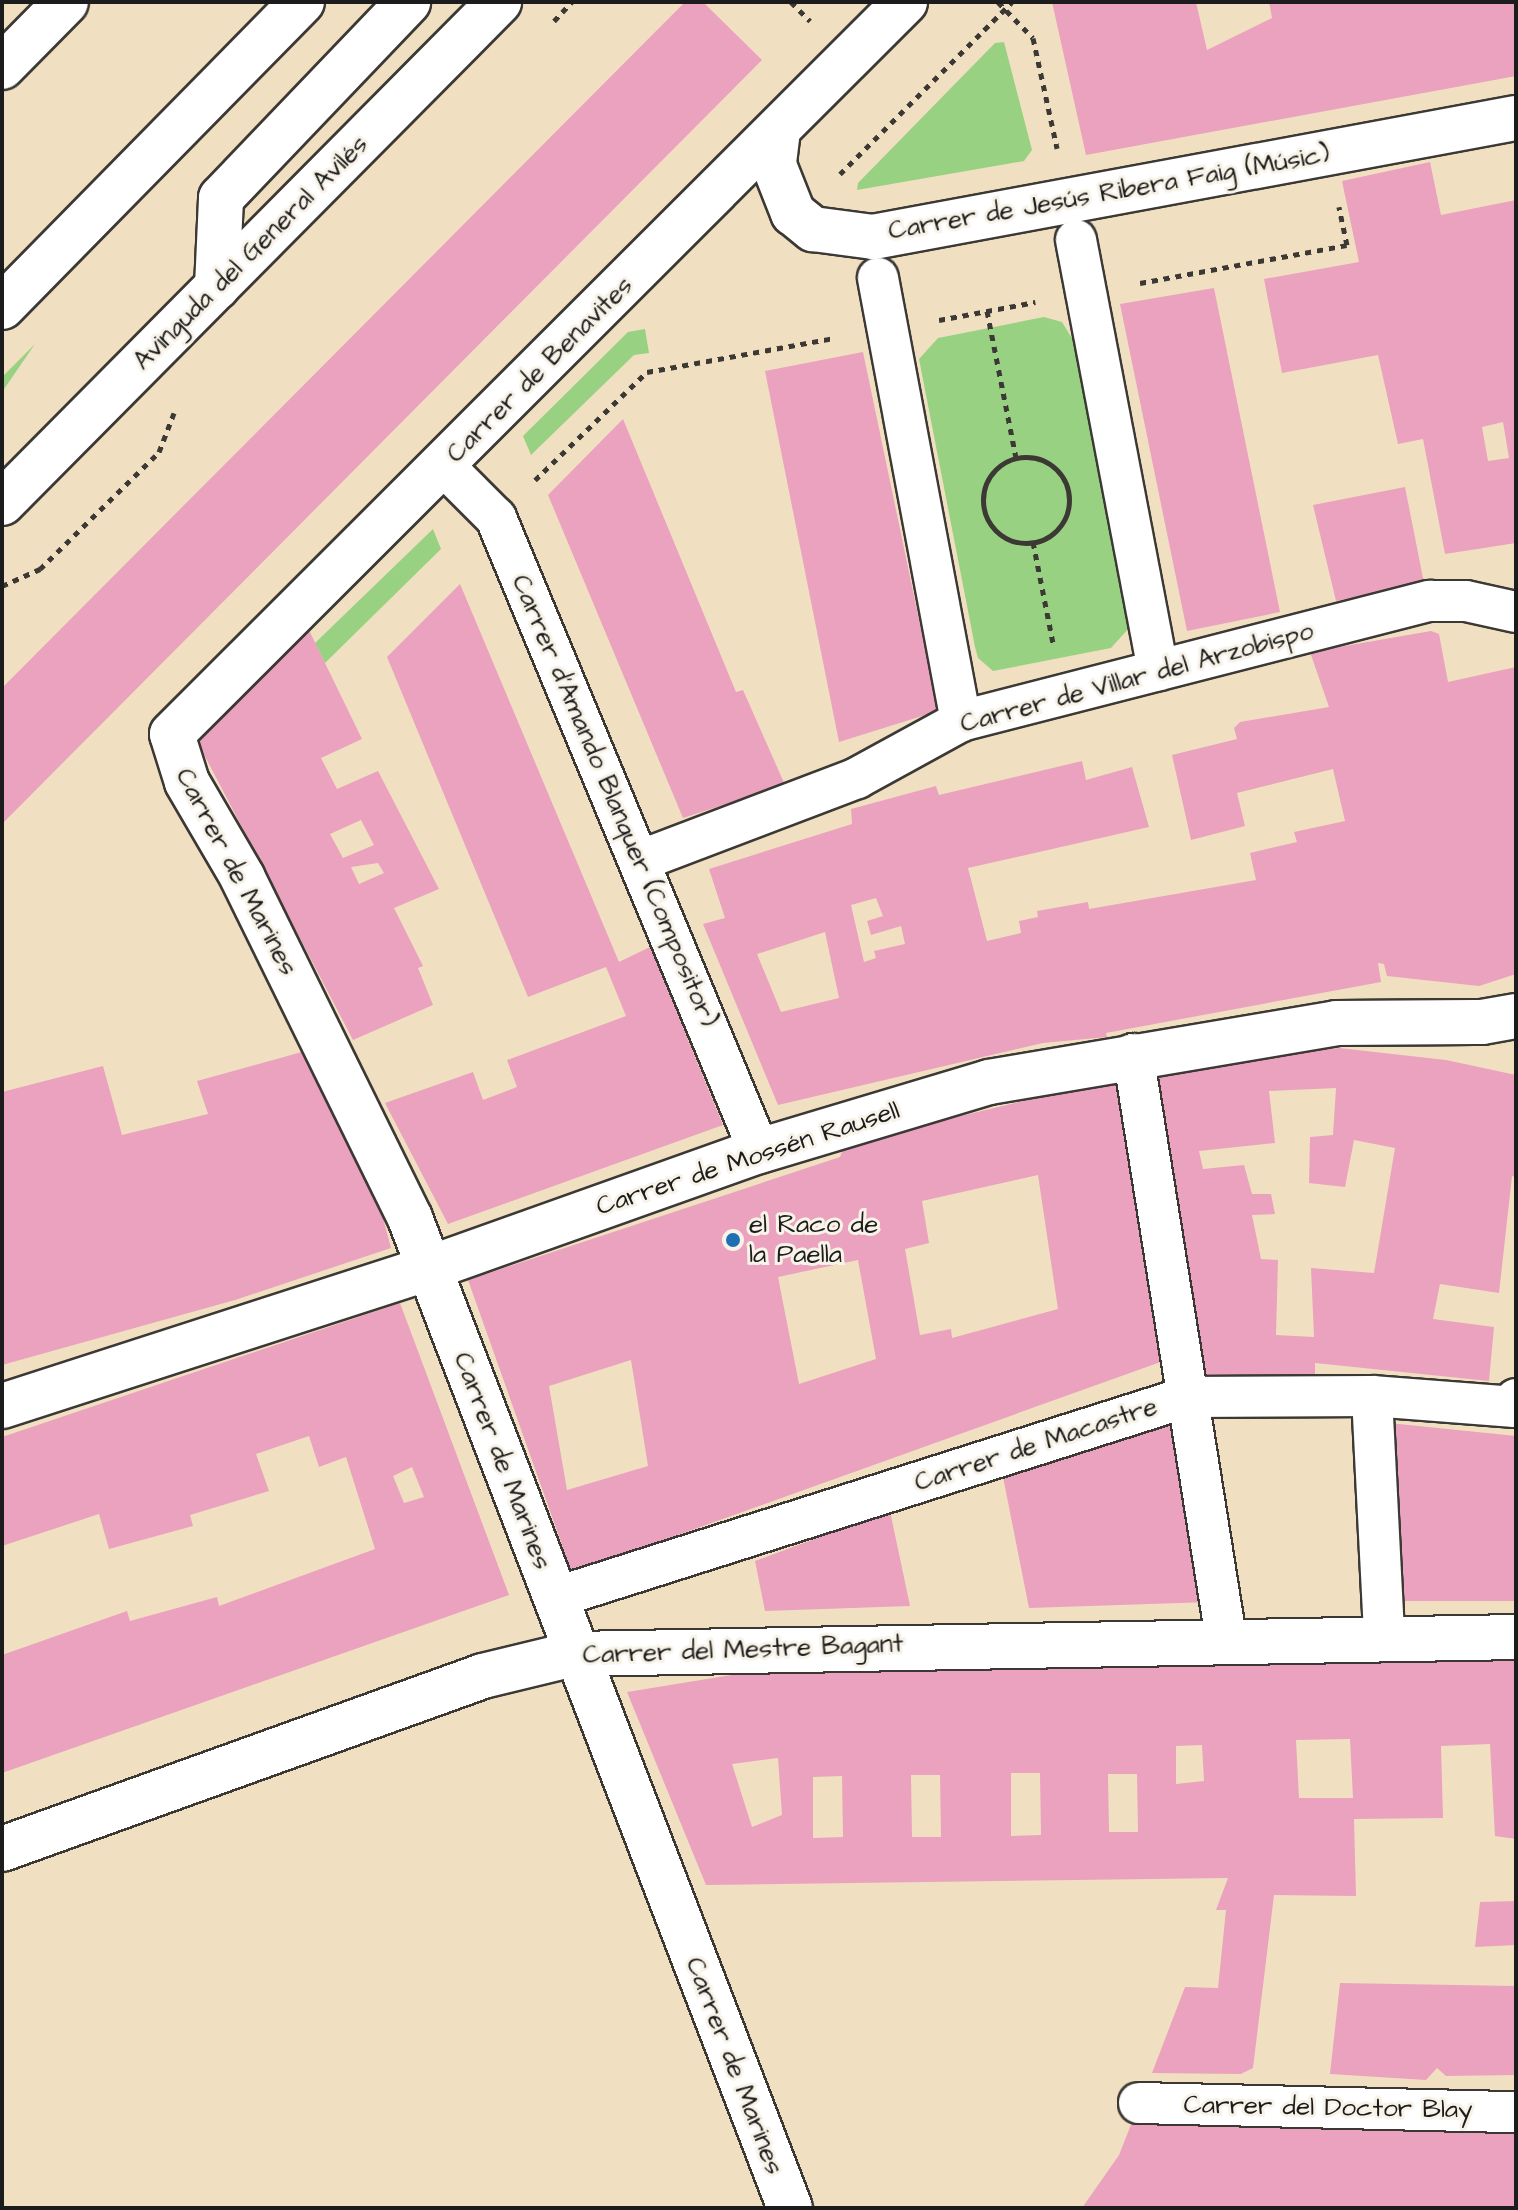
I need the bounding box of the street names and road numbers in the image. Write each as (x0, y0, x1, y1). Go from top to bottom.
street label: Avinguda del General Avilés (127, 129, 375, 377)
street label: Carrer de Jesús Ribera Faig (Músic) (886, 139, 1332, 247)
street label: Carrer de Benavites (440, 270, 640, 470)
street label: Carrer d'Amando Blanquer (Compositor) (504, 570, 724, 1032)
street label: Carrer de Villar del Arzobispo (957, 616, 1317, 740)
street label: Carrer de Marines (168, 763, 304, 981)
street label: Carrer de Mossén Rausell (592, 1095, 904, 1223)
street label: Carrer de Marines (446, 1348, 558, 1574)
street label: Carrer de Macastre (911, 1391, 1161, 1499)
street label: Carrer del Mestre Bagant (582, 1629, 904, 1671)
street label: Carrer de Marines (678, 1953, 790, 2179)
street label: Carrer del Doctor Blay (1183, 2090, 1473, 2126)

